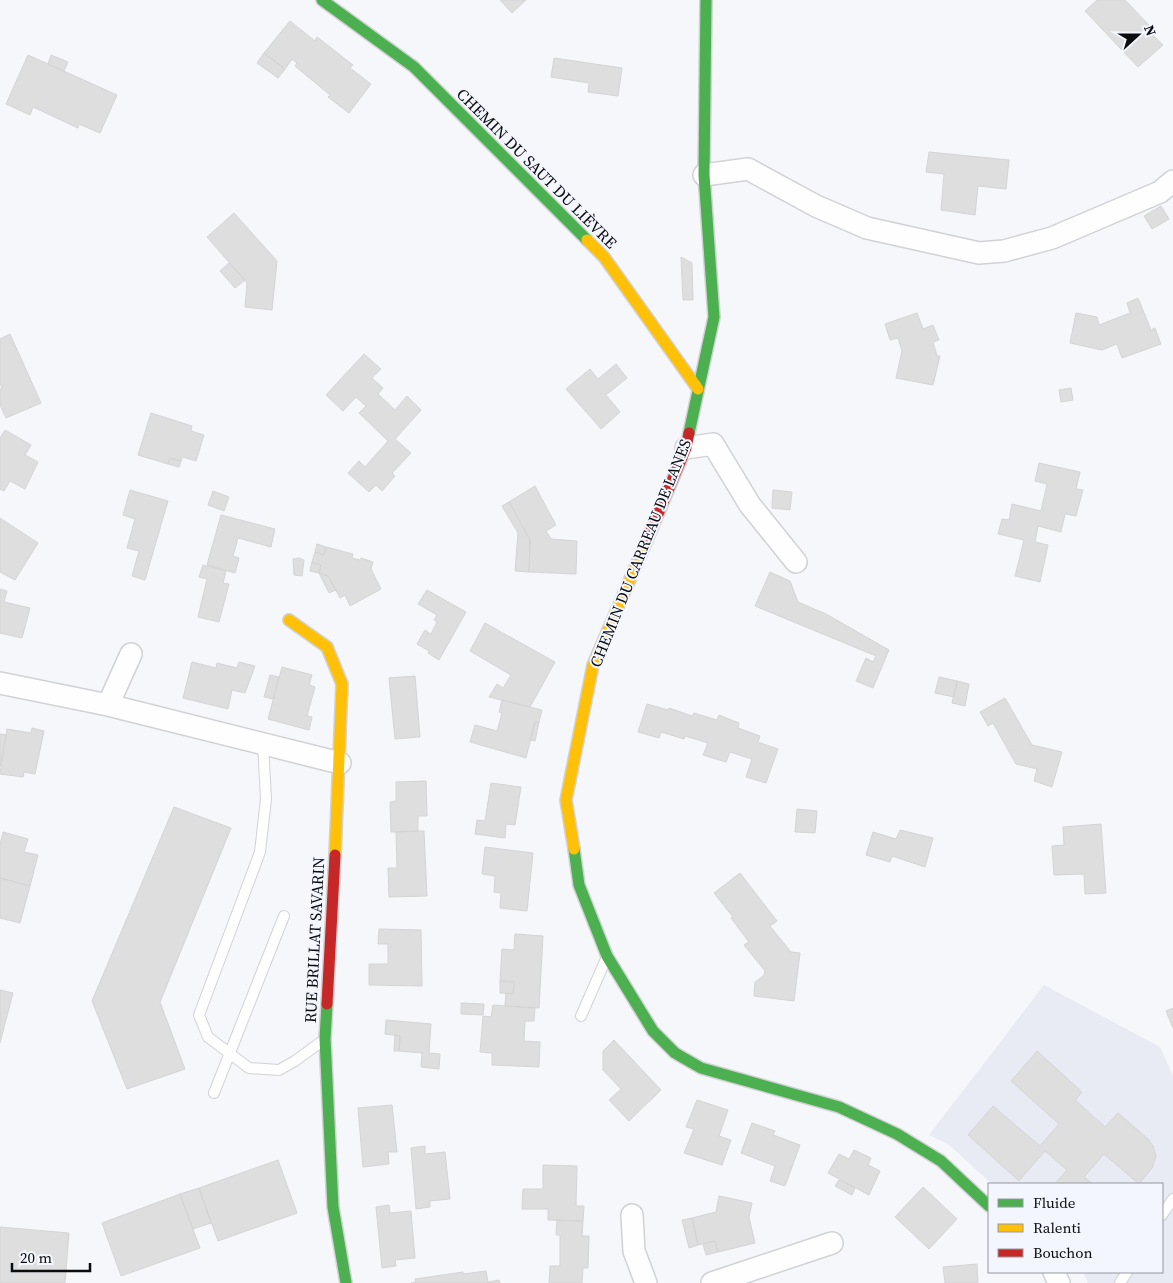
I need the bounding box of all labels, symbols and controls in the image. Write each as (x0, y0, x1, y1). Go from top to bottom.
north arrow (1113, 10, 1163, 60)
text: N (1139, 22, 1161, 39)
street label: CHEMIN DU SAUT DU LIÈVRE (452, 83, 622, 253)
street label: CHEMIN DU CARREAU DE LANES (584, 436, 696, 670)
street label: RUE BRILLAT SAVARIN (299, 856, 329, 1024)
legend (988, 1183, 1163, 1273)
text: Fluide (1033, 1192, 1076, 1213)
text: Ralenti (1033, 1217, 1081, 1238)
scale bar (12, 1240, 90, 1272)
text: Bouchon (1033, 1242, 1093, 1263)
text: 20 m (20, 1247, 52, 1268)

